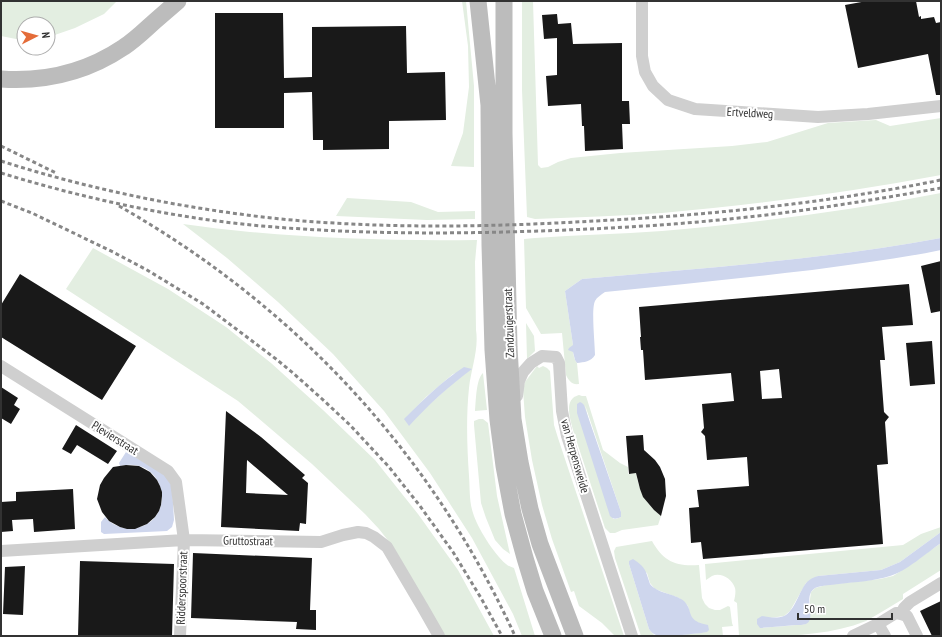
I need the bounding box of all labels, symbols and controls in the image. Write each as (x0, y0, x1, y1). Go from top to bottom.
north arrow (16, 16, 56, 56)
text: N (39, 31, 53, 39)
street label: Ertveldweg (726, 104, 774, 121)
street label: Zandzuigerstraat (500, 287, 517, 358)
street label: Plevierstraat (89, 417, 142, 458)
street label: van Herpensweide (558, 417, 593, 495)
street label: Gruttostraat (223, 533, 274, 548)
street label: Ridderspoorstraat (173, 550, 190, 625)
scale bar (798, 595, 892, 621)
text: 50 m (804, 601, 825, 616)

